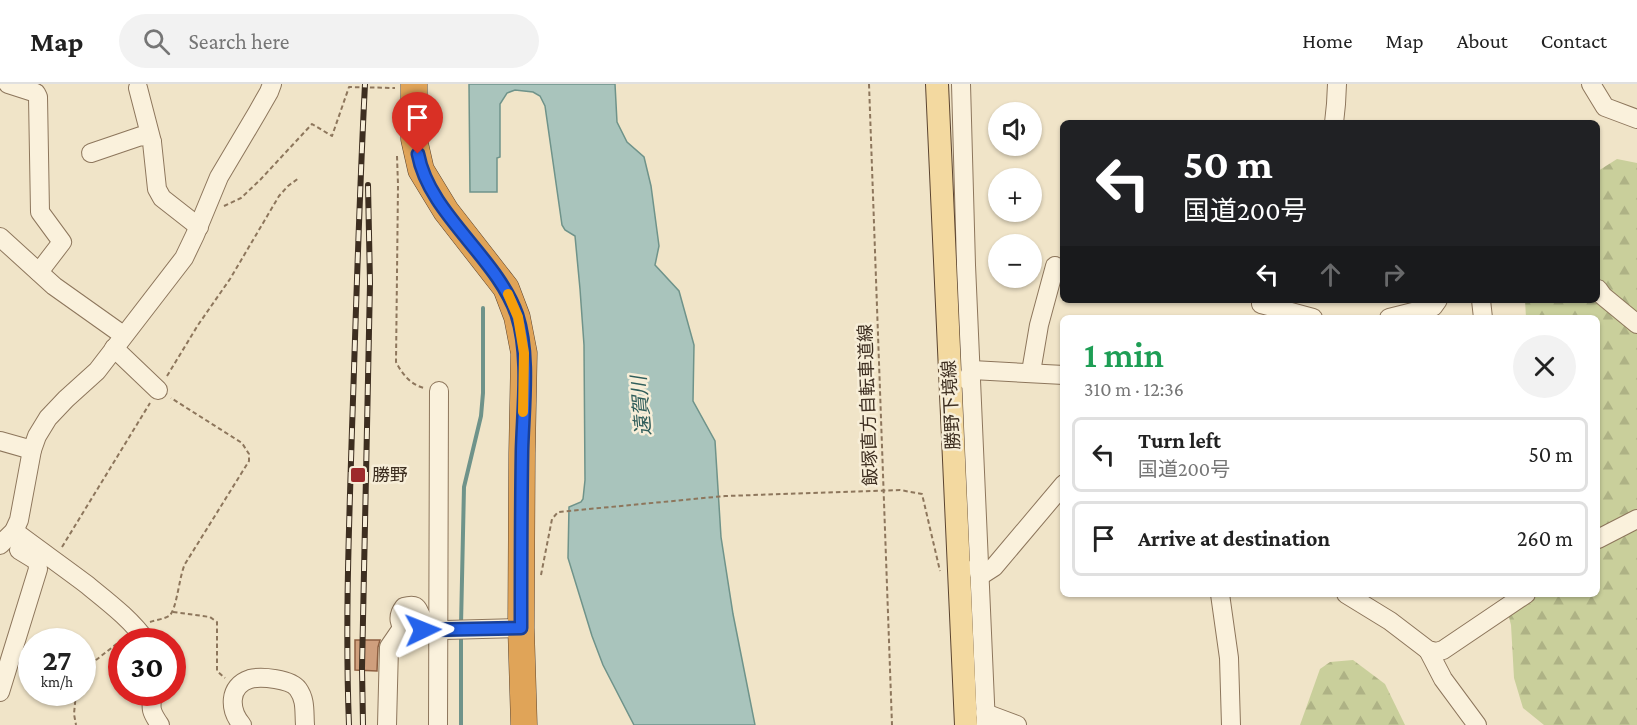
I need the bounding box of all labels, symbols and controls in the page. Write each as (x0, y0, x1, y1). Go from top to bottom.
search box (119, 14, 539, 68)
icon: search (140, 25, 173, 58)
text: Map (30, 26, 83, 57)
text: Search here (188, 29, 289, 54)
text: Home (1302, 29, 1352, 53)
text: Map (1385, 29, 1424, 53)
text: About (1457, 29, 1508, 53)
text: Contact (1541, 29, 1607, 53)
pin (392, 92, 443, 154)
icon: arrive (401, 101, 434, 134)
map controls (988, 102, 1042, 288)
button: sound (988, 102, 1042, 156)
text: 50 m (1183, 140, 1273, 187)
icon: left (1084, 144, 1162, 222)
button: + (988, 168, 1042, 222)
text: 国道200号 (1183, 196, 1307, 226)
button: − (988, 234, 1042, 288)
icon: left (1251, 258, 1284, 291)
icon: ahead (1314, 258, 1347, 291)
icon: right (1377, 258, 1410, 291)
street label: 飯塚直方自転車道線 (855, 324, 881, 486)
text: 1 min (1084, 335, 1164, 375)
button: close (1513, 335, 1576, 398)
street label: 勝野下境線 (939, 360, 963, 450)
water label: 遠賀川 (627, 373, 655, 437)
text: 310 m · 12:36 (1084, 378, 1184, 400)
text: Turn left (1138, 428, 1221, 453)
icon: left (1087, 438, 1120, 471)
text: 50 m (1528, 442, 1573, 467)
text: 国道200号 (1138, 458, 1230, 480)
place label: 勝野 (372, 465, 408, 485)
marker: 勝野 (349, 466, 367, 484)
icon: arrive (1087, 522, 1120, 555)
text: Arrive at destination (1138, 526, 1330, 551)
text: 260 m (1517, 526, 1573, 551)
position arrow (391, 598, 455, 662)
speed limit sign: 30 (108, 628, 186, 706)
text: 27 (42, 643, 72, 676)
text: km/h (41, 674, 73, 690)

